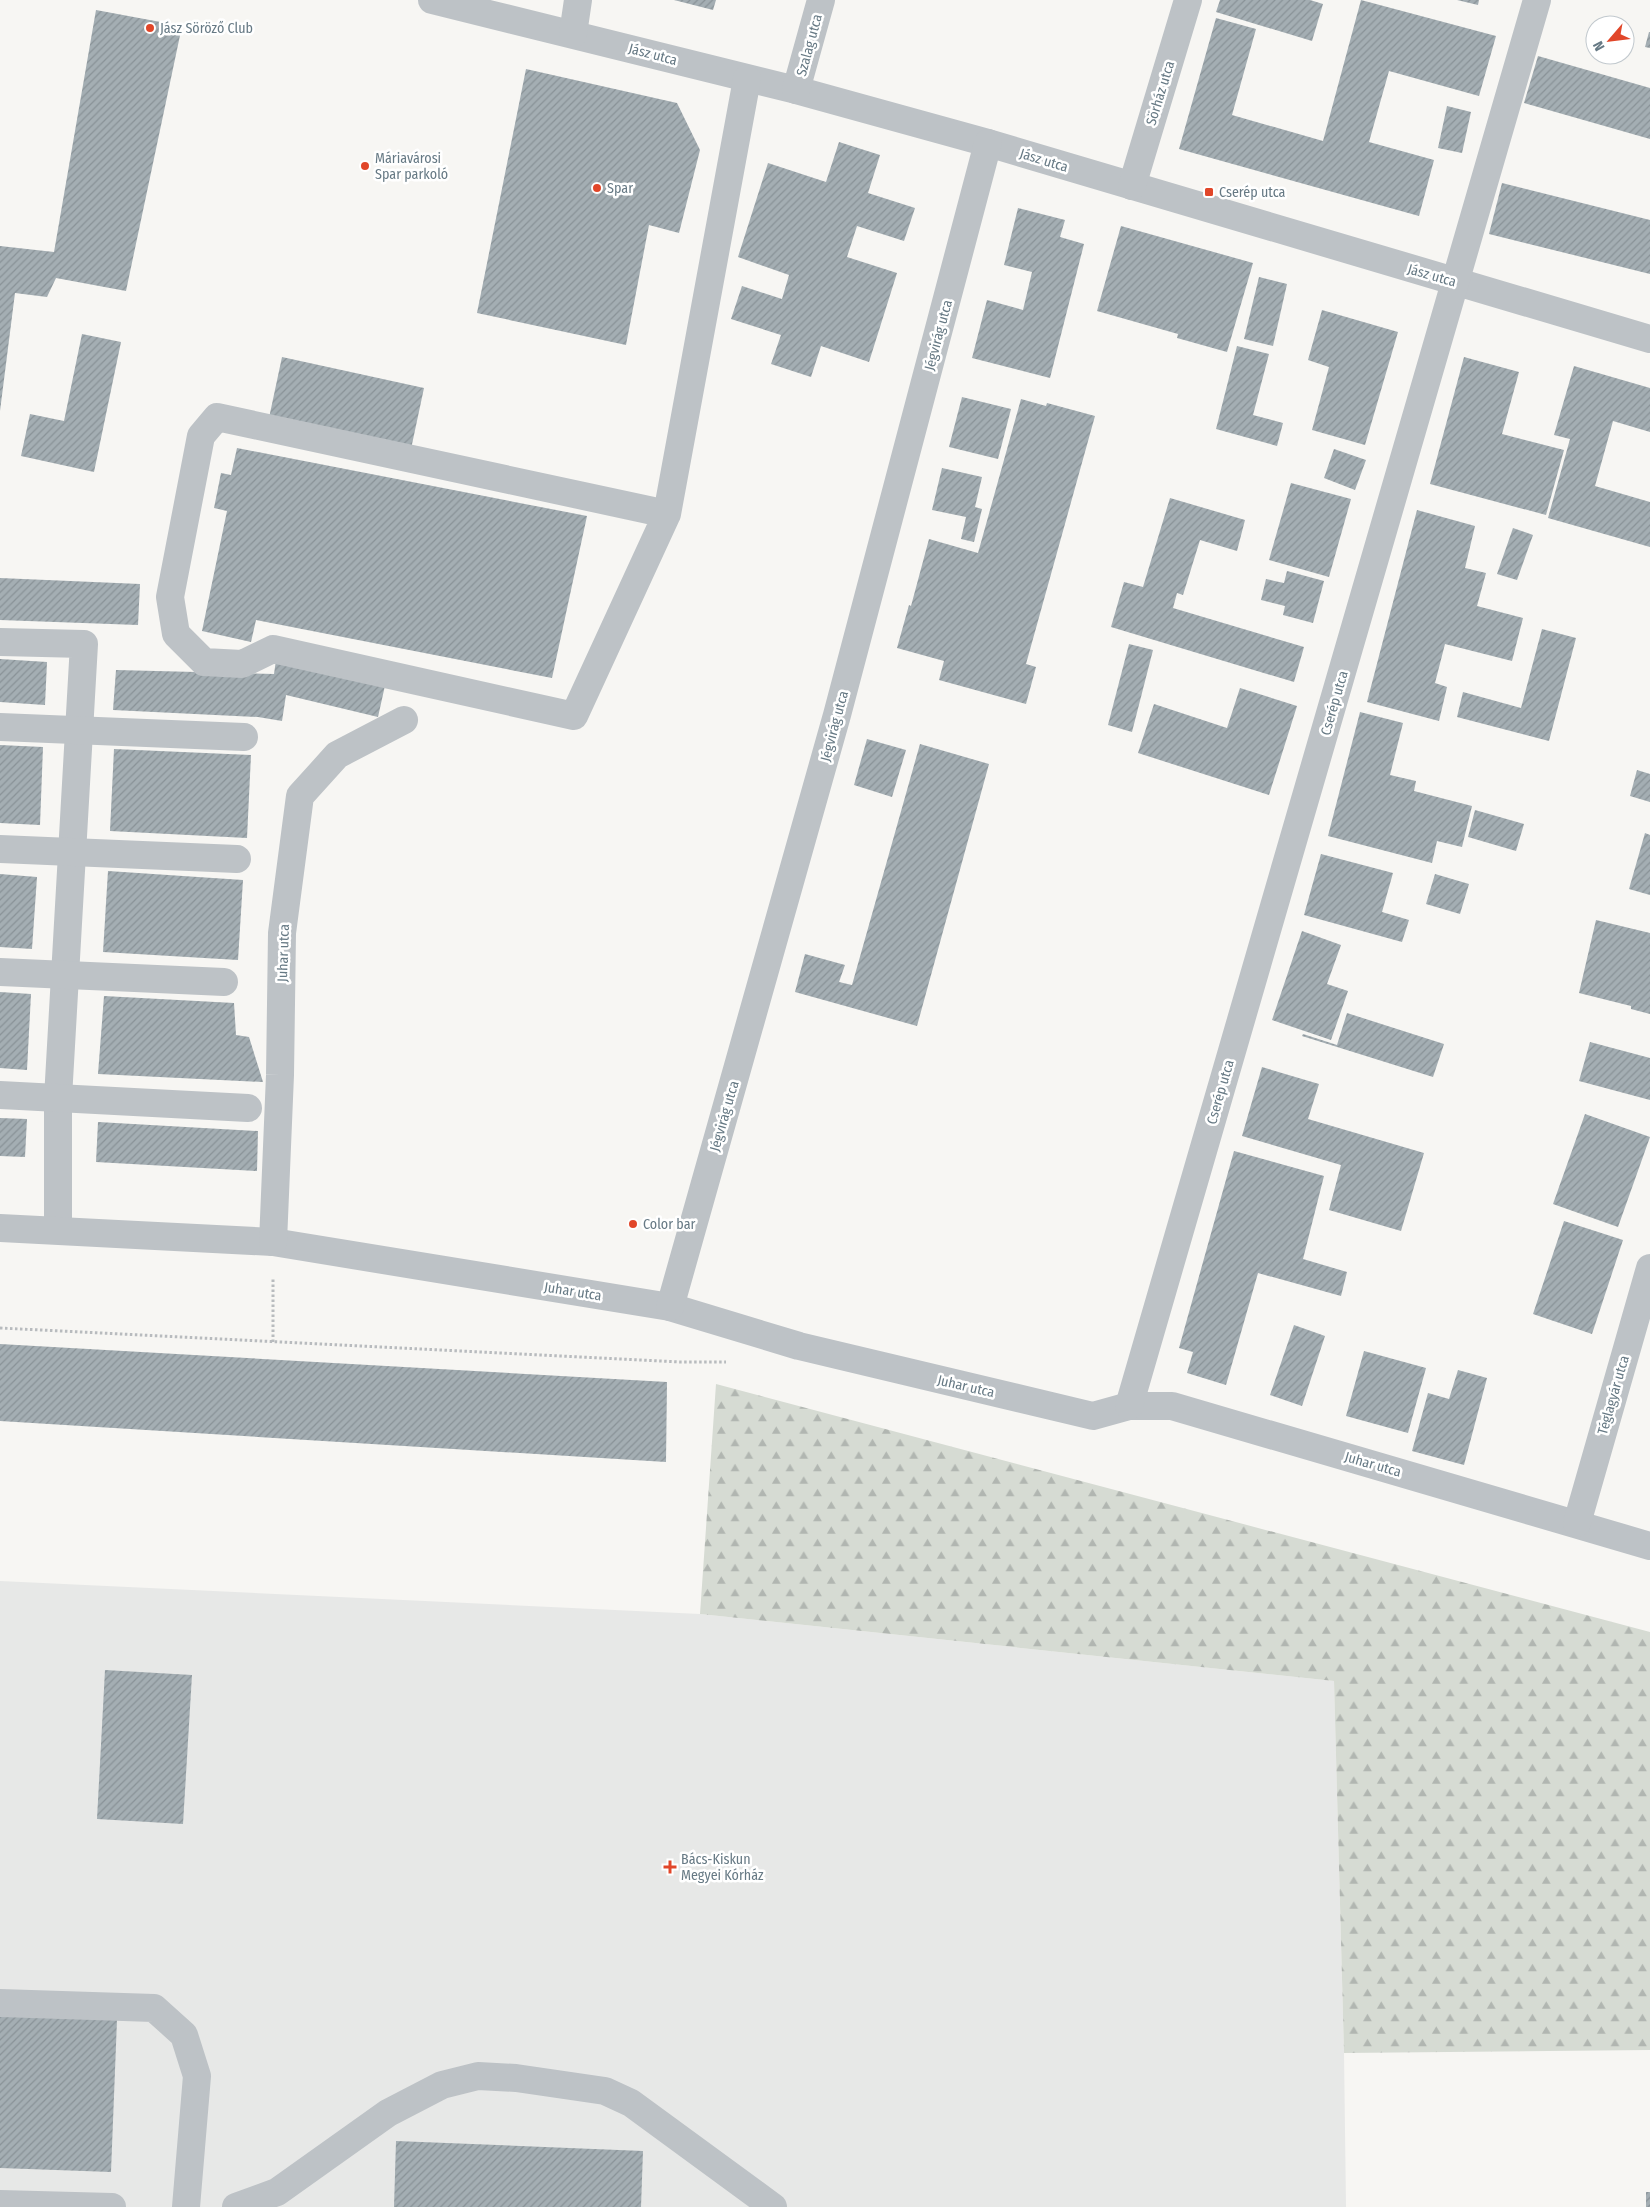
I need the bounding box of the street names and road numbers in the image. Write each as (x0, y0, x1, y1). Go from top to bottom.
street label: Szalag utca (793, 12, 826, 78)
street label: Jász utca (627, 40, 679, 69)
street label: Sörház utca (1143, 59, 1178, 128)
street label: Jász utca (1018, 145, 1070, 176)
street label: Jász utca (1406, 260, 1458, 291)
street label: Jégvirág utca (921, 298, 956, 372)
street label: Cserép utca (1317, 669, 1352, 737)
street label: Jégvirág utca (817, 689, 852, 763)
street label: Juhar utca (274, 924, 293, 982)
street label: Cserép utca (1203, 1058, 1238, 1126)
street label: Jégvirág utca (706, 1079, 743, 1153)
street label: Juhar utca (543, 1279, 603, 1304)
street label: Téglagyár utca (1594, 1353, 1633, 1437)
street label: Juhar utca (936, 1372, 996, 1401)
street label: Juhar utca (1343, 1448, 1403, 1481)

